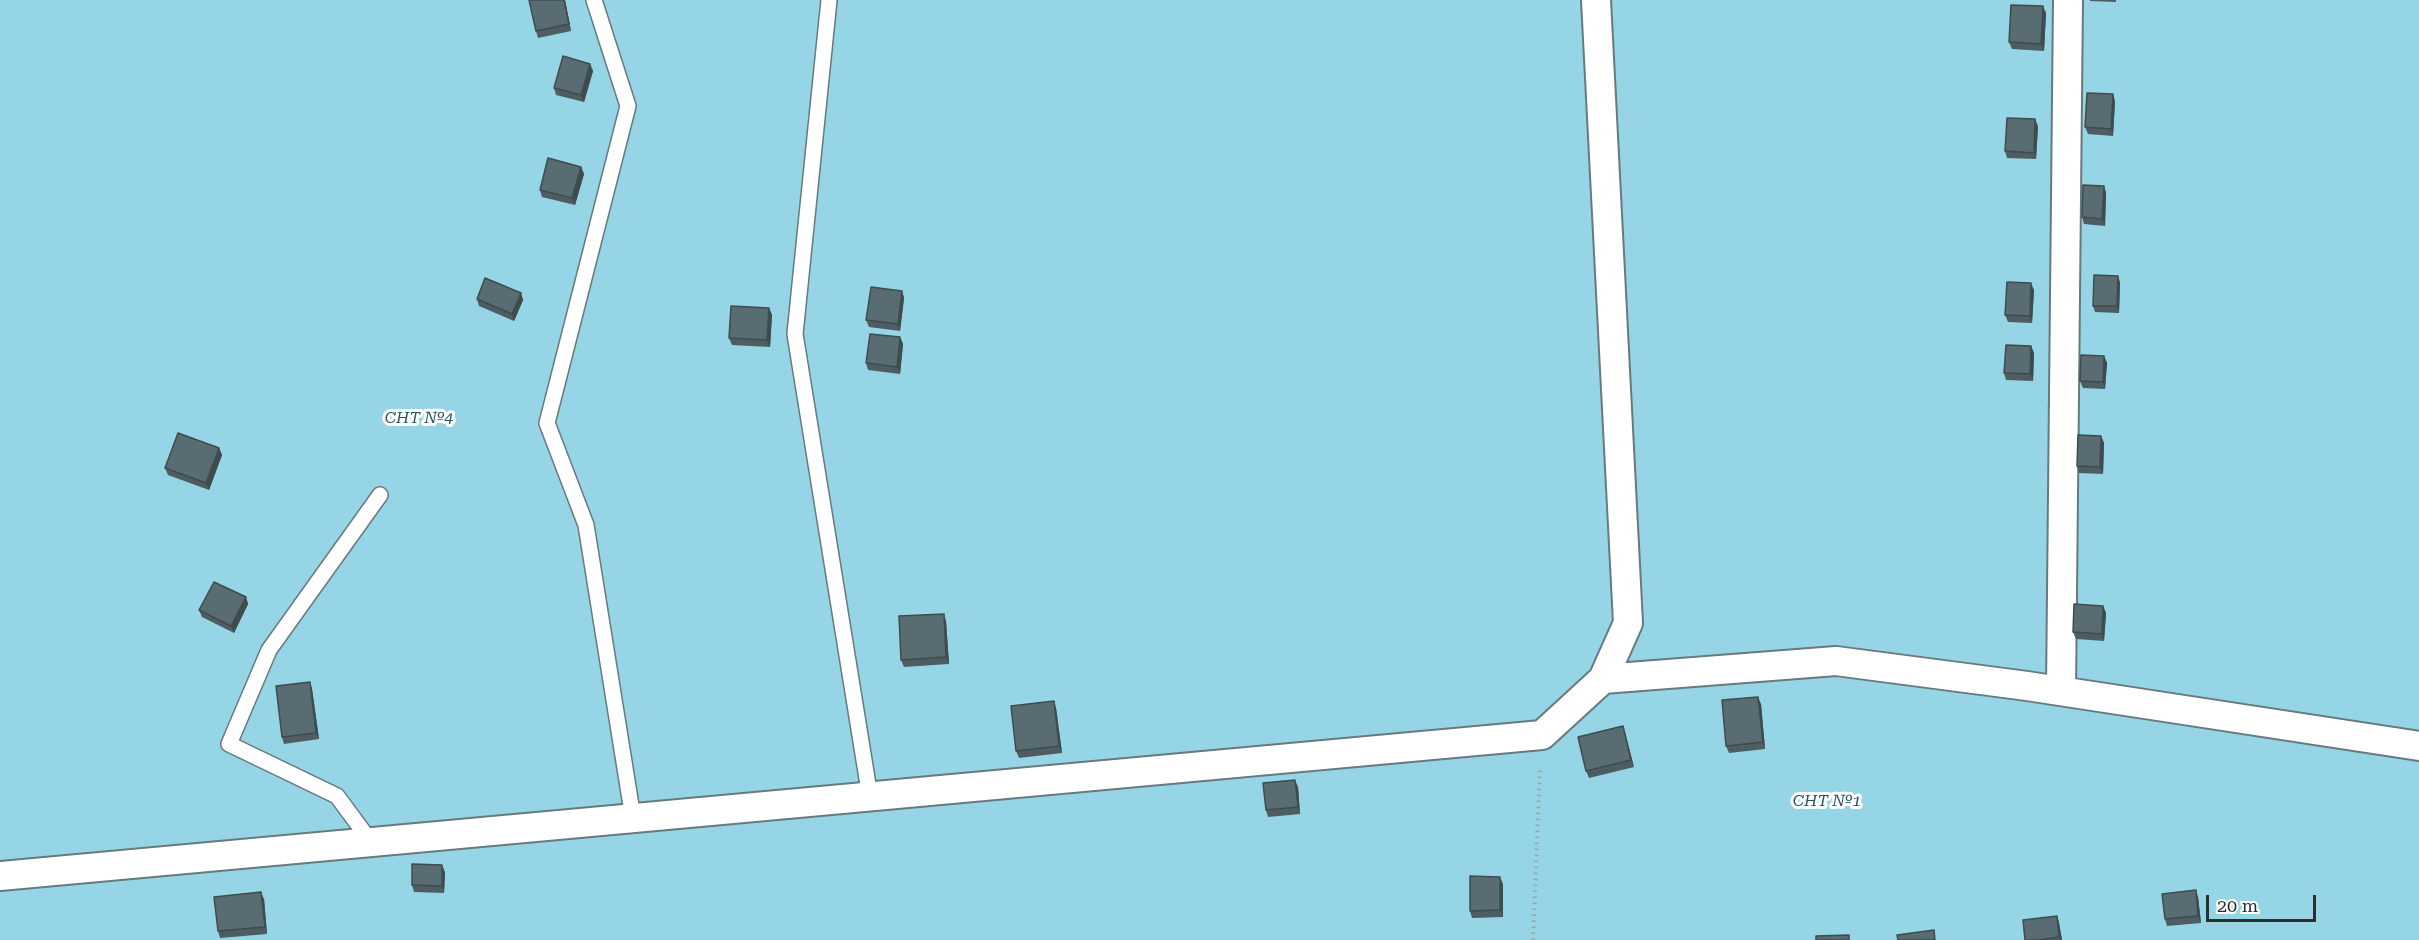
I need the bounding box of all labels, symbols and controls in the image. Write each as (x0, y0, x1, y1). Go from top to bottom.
park label: СНТ №4 (385, 408, 453, 428)
park label: СНТ №1 (1793, 791, 1861, 811)
scale bar (2209, 883, 2318, 921)
text: 20 m (2217, 895, 2258, 916)

